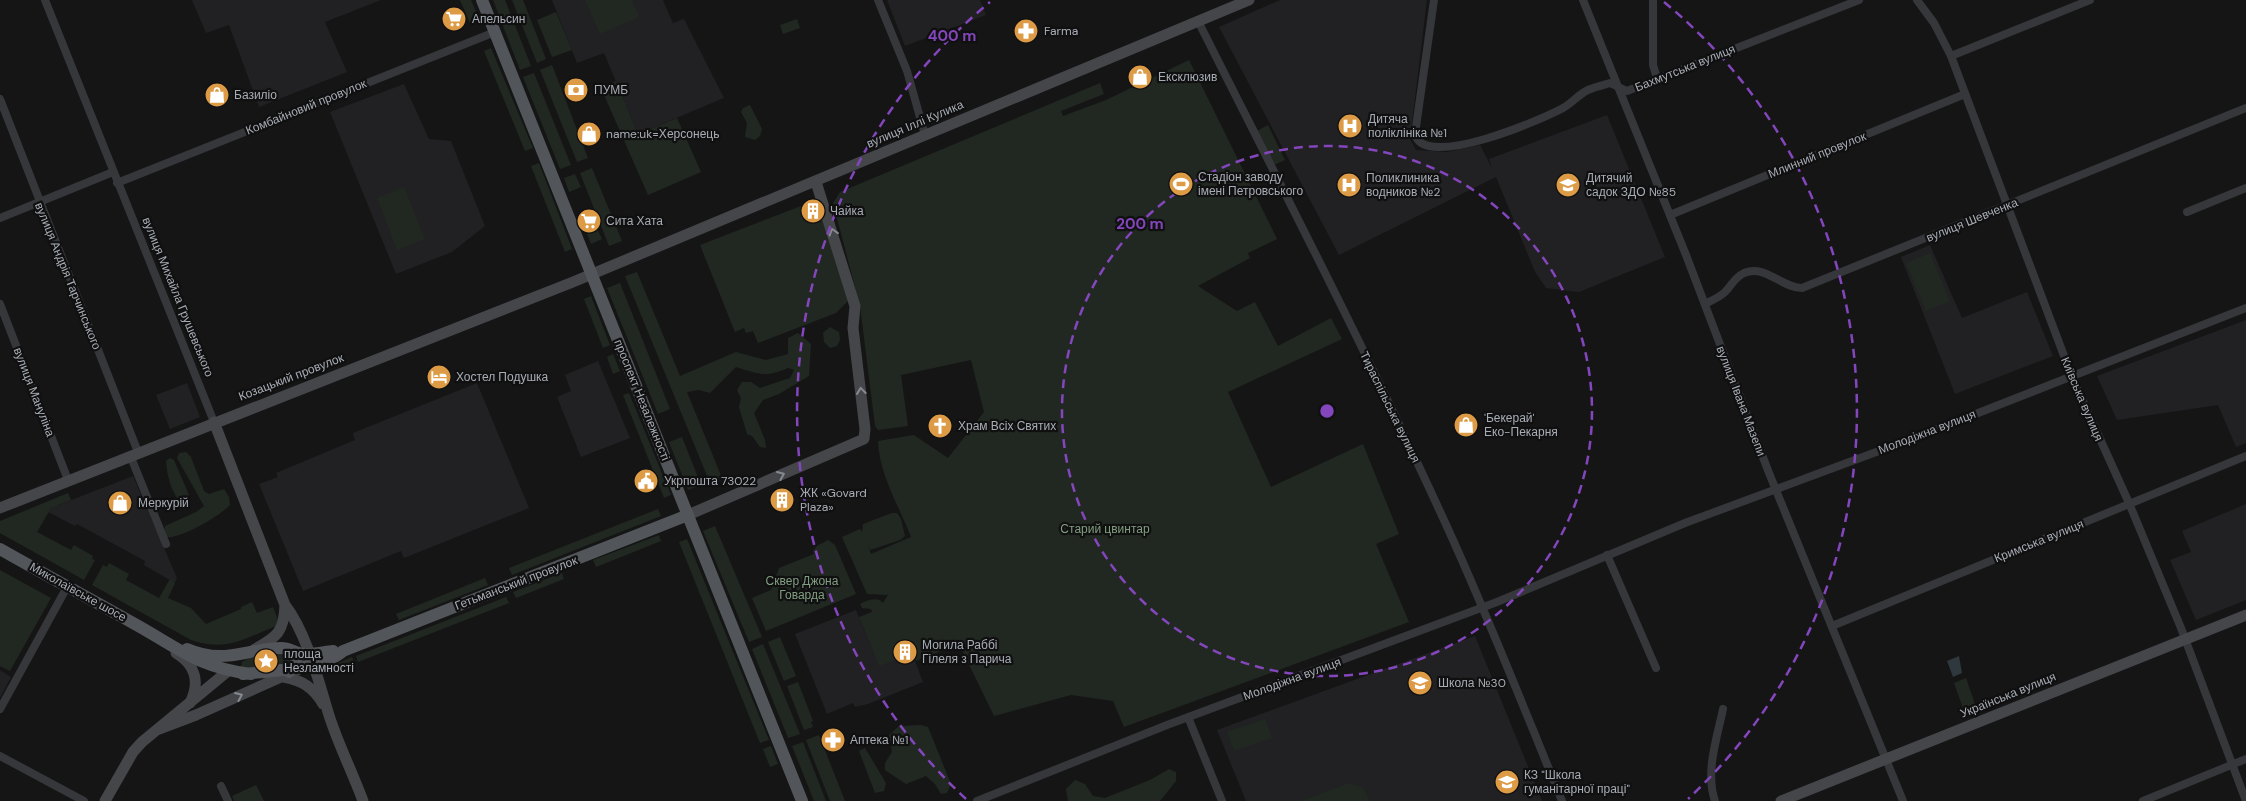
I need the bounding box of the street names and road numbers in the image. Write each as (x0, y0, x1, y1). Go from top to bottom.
street label: Бахмутська вулиця (1632, 41, 1738, 95)
street label: Комбайновий провулок (243, 75, 369, 139)
street label: вулиця Іллі Кулика (864, 96, 966, 152)
street label: Млинний провулок (1766, 128, 1869, 182)
street label: вулиця Шевченка (1924, 194, 2020, 246)
street label: вулиця Андрія Тарчинського (31, 200, 105, 352)
street label: вулиця Михайла Грушевського (139, 215, 218, 380)
street label: проспект Незалежності (610, 337, 674, 463)
street label: вулиця Івана Мазепи (1713, 344, 1769, 458)
street label: вулиця Мануліна (10, 345, 58, 439)
street label: Козацький провулок (236, 349, 347, 404)
street label: Тираспільська вулиця (1356, 349, 1424, 465)
street label: Київська вулиця (2057, 355, 2107, 443)
street label: Молодіжна вулиця (1876, 406, 1978, 458)
street label: Кримська вулиця (1992, 516, 2086, 566)
street label: Гетьманський провулок (452, 552, 580, 614)
street label: Миколаївське шосе (27, 559, 129, 625)
street label: Молодіжна вулиця (1241, 654, 1343, 704)
street label: Українська вулиця (1958, 668, 2058, 722)

